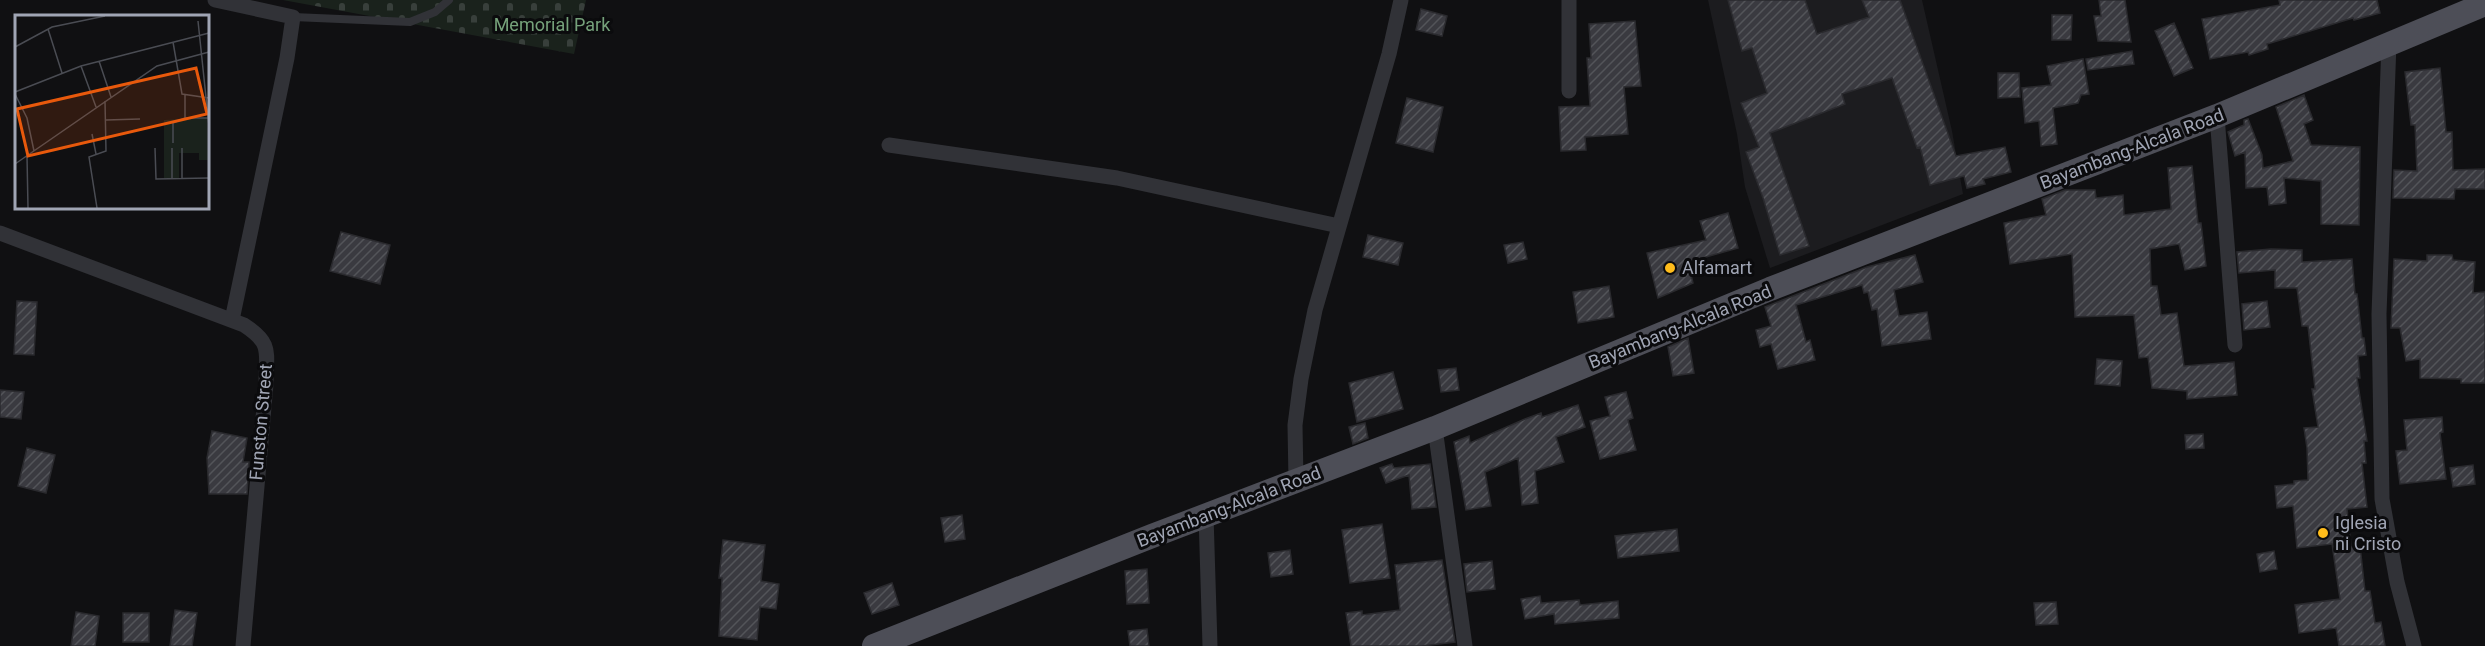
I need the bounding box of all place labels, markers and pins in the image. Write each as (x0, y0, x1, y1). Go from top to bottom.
place label: Alfamart (1682, 257, 1752, 278)
marker: Alfamart (1663, 261, 1677, 275)
place label: Iglesia ni Cristo (2335, 512, 2401, 554)
marker: Iglesia ni Cristo (2316, 526, 2330, 540)

